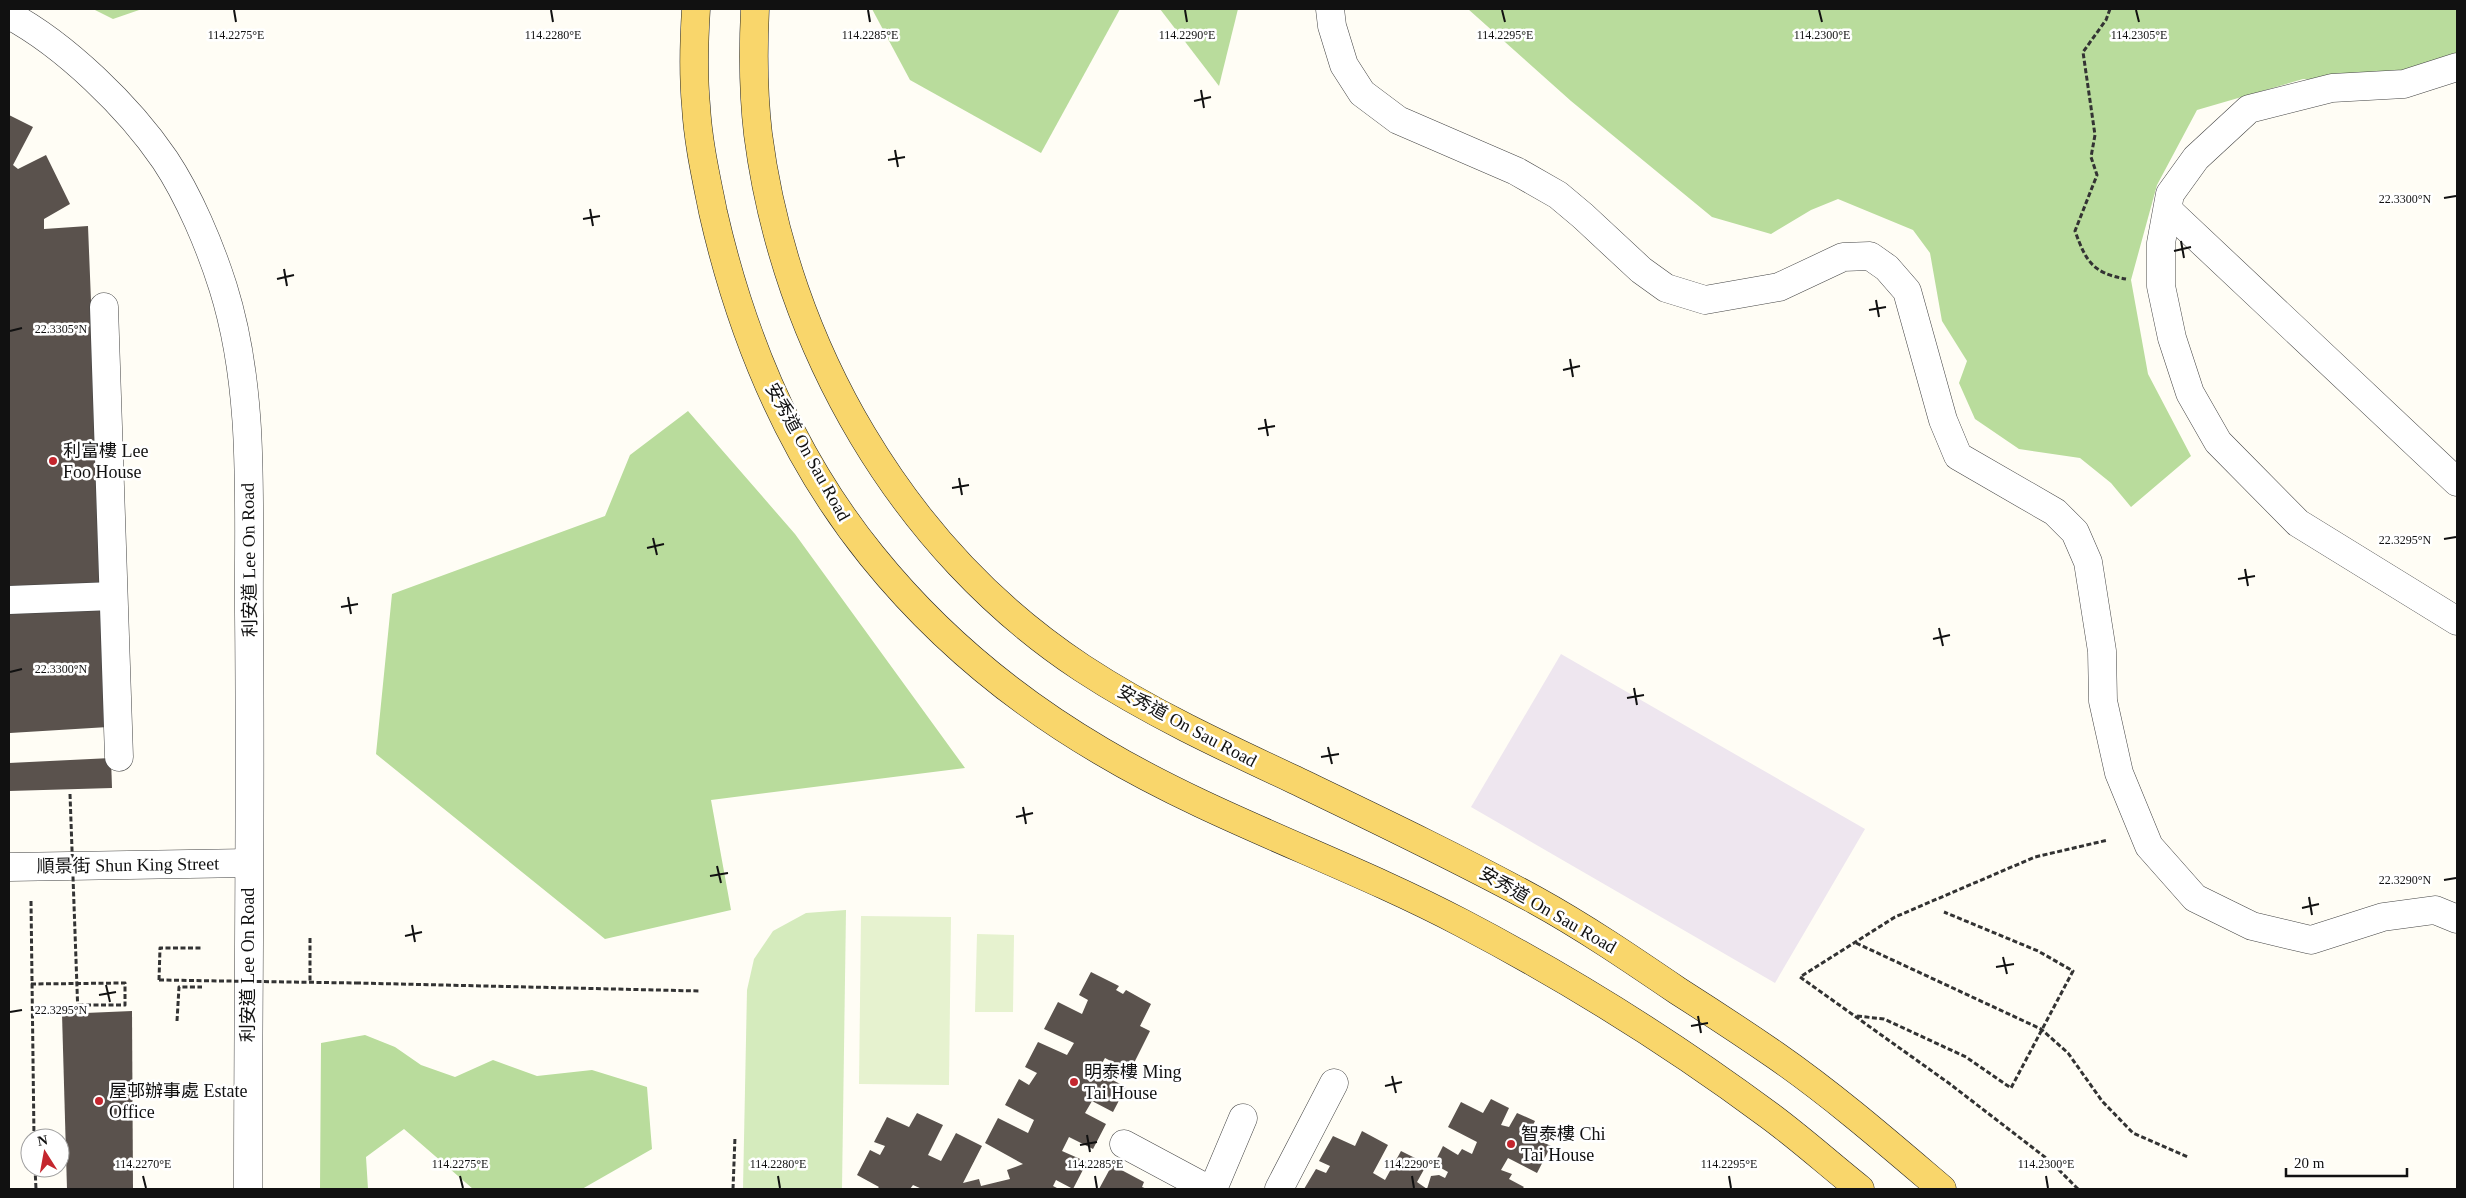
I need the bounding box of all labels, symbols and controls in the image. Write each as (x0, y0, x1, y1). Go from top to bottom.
text: 114.2275°E (208, 28, 264, 42)
text: 114.2280°E (525, 28, 581, 42)
text: 114.2285°E (842, 28, 898, 42)
text: 114.2290°E (1159, 28, 1215, 42)
text: 114.2295°E (1477, 28, 1533, 42)
text: 114.2300°E (1794, 28, 1850, 42)
text: 114.2305°E (2111, 28, 2167, 42)
text: 22.3300°N (2379, 192, 2432, 206)
text: 22.3305°N (35, 322, 88, 336)
street label: 安秀道 On Sau Road (762, 380, 854, 524)
place label: 利富樓 Lee Foo House (63, 441, 148, 482)
marker: 利富樓 Lee Foo House (47, 455, 59, 467)
street label: 利安道 Lee On Road (238, 483, 260, 637)
text: 22.3295°N (2379, 533, 2432, 547)
text: 22.3300°N (35, 662, 88, 676)
street label: 安秀道 On Sau Road (1114, 681, 1260, 771)
street label: 順景街 Shun King Street (37, 853, 219, 877)
street label: 安秀道 On Sau Road (1476, 863, 1620, 957)
text: 22.3290°N (2379, 873, 2432, 887)
street label: 利安道 Lee On Road (238, 888, 258, 1042)
text: 22.3295°N (35, 1003, 88, 1017)
place label: 明泰樓 Ming Tai House (1084, 1062, 1182, 1103)
marker: 明泰樓 Ming Tai House (1068, 1076, 1080, 1088)
place label: 屋邨辦事處 Estate Office (109, 1081, 247, 1122)
marker: 屋邨辦事處 Estate Office (93, 1095, 105, 1107)
place label: 智泰樓 Chi Tai House (1521, 1124, 1606, 1165)
north arrow (20, 1128, 70, 1178)
text: N (36, 1132, 49, 1149)
marker: 智泰樓 Chi Tai House (1505, 1138, 1517, 1150)
scale bar (2286, 1146, 2407, 1178)
text: 20 m (2294, 1155, 2325, 1171)
text: 114.2270°E (115, 1157, 171, 1171)
text: 114.2275°E (432, 1157, 488, 1171)
text: 114.2280°E (750, 1157, 806, 1171)
text: 114.2285°E (1067, 1157, 1123, 1171)
text: 114.2290°E (1384, 1157, 1440, 1171)
text: 114.2295°E (1701, 1157, 1757, 1171)
text: 114.2300°E (2018, 1157, 2074, 1171)

